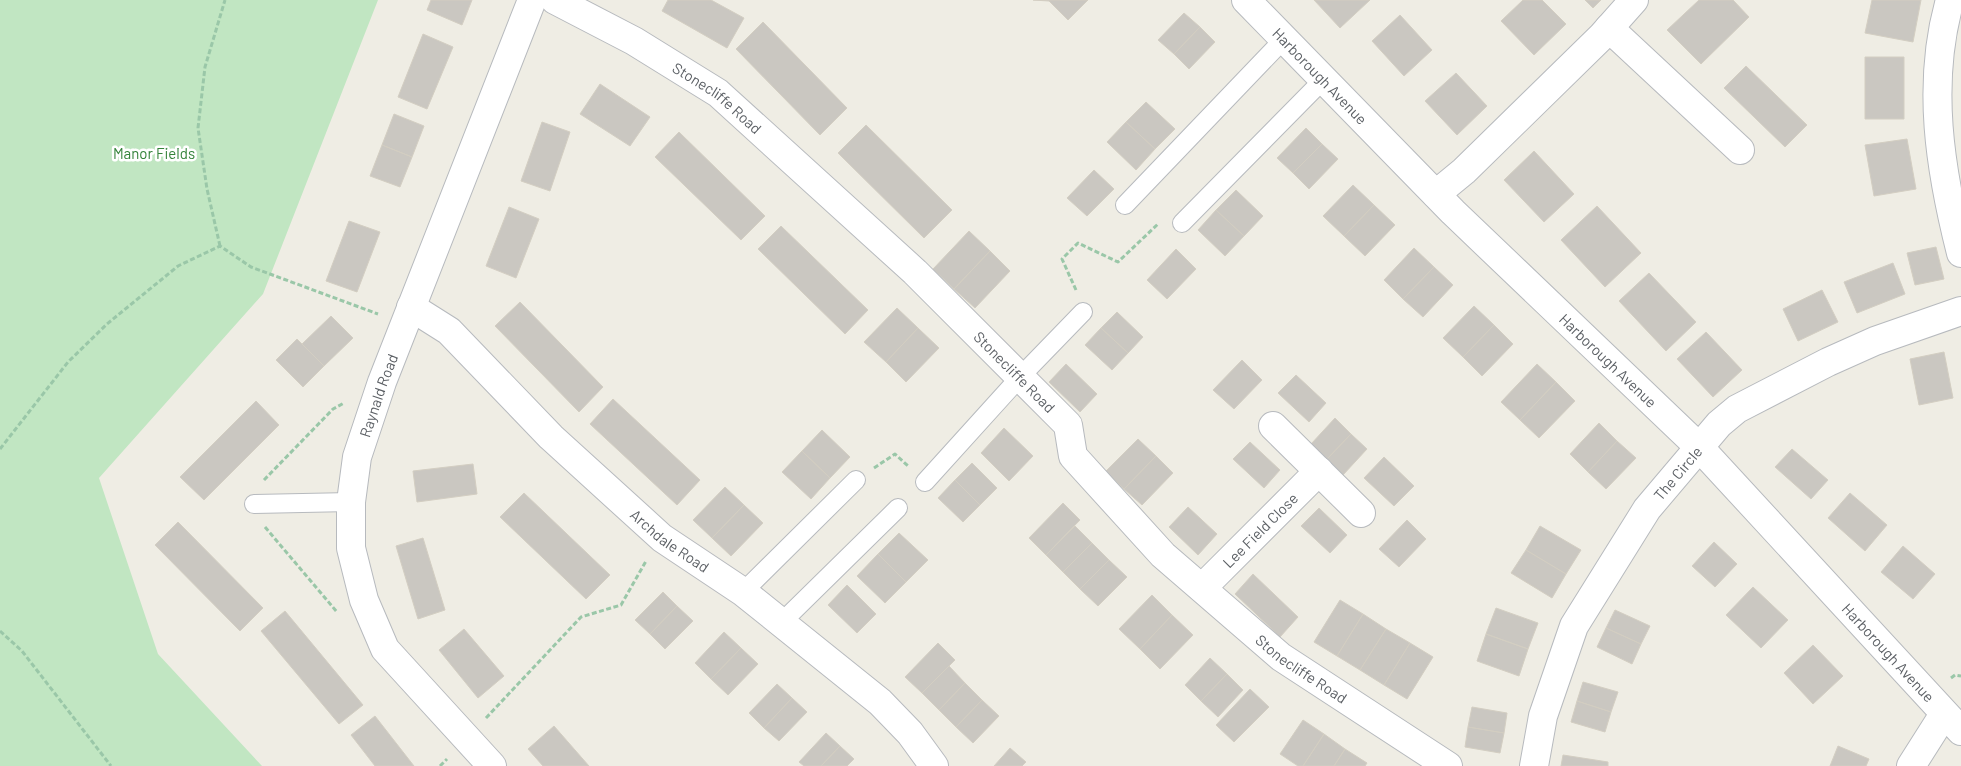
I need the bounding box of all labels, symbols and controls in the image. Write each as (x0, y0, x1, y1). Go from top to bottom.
street label: Harborough Avenue (1269, 24, 1371, 128)
street label: Stonecliffe Road (669, 58, 765, 137)
park label: Manor Fields (113, 144, 195, 162)
street label: Harborough Avenue (1556, 310, 1661, 411)
street label: Stonecliffe Road (970, 327, 1059, 416)
street label: Raynald Road (355, 351, 401, 439)
street label: The Circle (1650, 442, 1705, 504)
street label: Lee Field Close (1219, 489, 1301, 571)
street label: Archdale Road (627, 505, 713, 576)
street label: Harborough Avenue (1839, 599, 1938, 705)
street label: Stonecliffe Road (1252, 630, 1351, 707)

